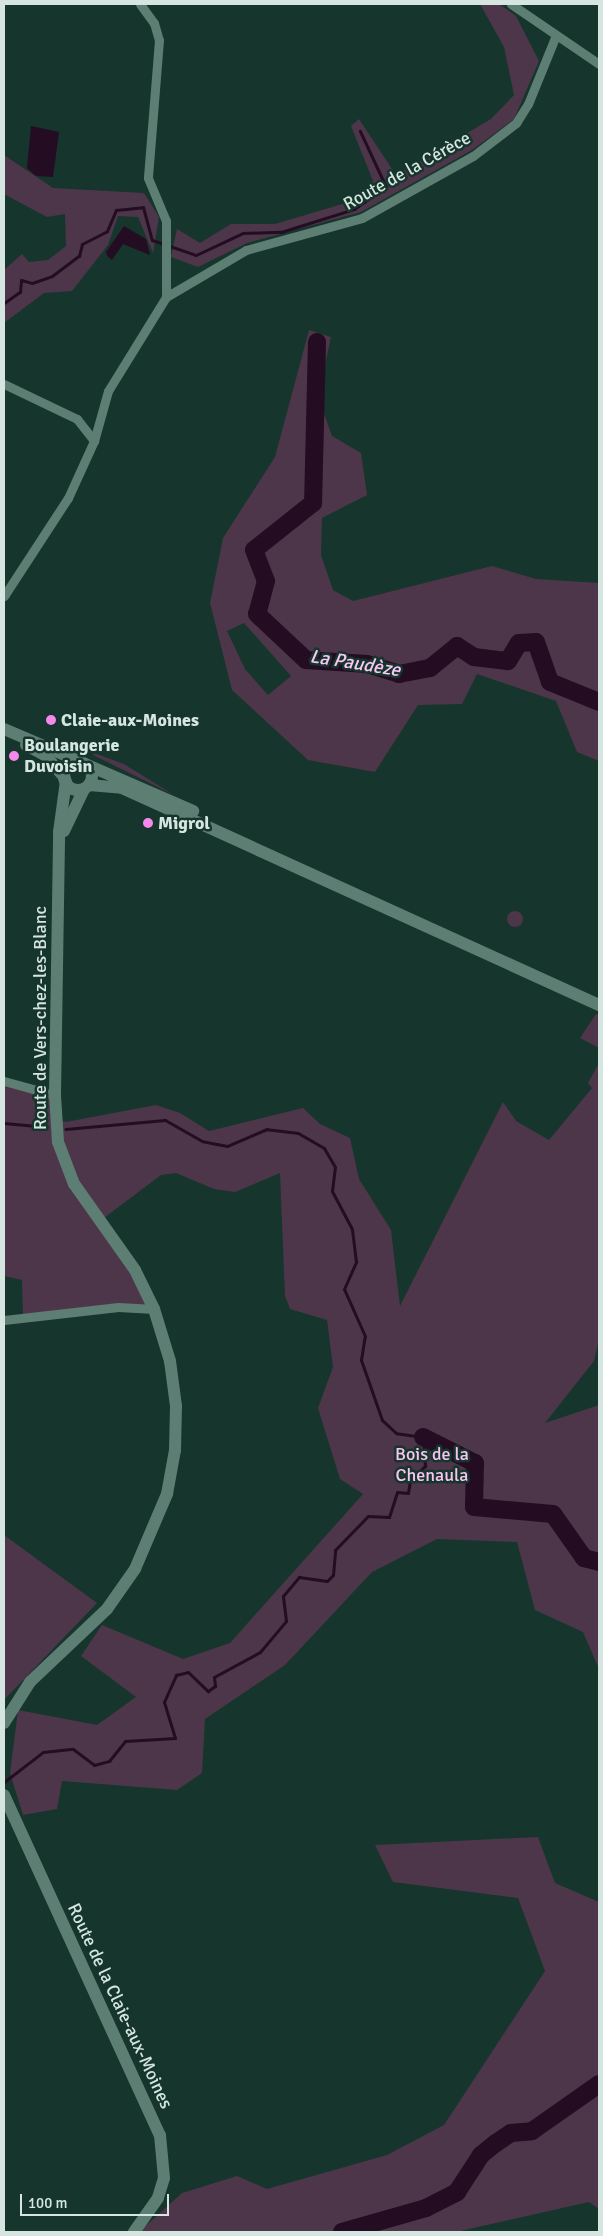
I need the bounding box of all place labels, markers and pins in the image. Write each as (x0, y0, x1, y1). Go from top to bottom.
place label: Claie-aux-Moines (61, 709, 199, 731)
marker: Claie-aux-Moines (45, 714, 57, 726)
place label: Boulangerie Duvoisin (24, 735, 119, 778)
marker: Boulangerie Duvoisin (8, 750, 20, 762)
place label: Migrol (158, 812, 210, 834)
marker: Migrol (142, 817, 154, 829)

